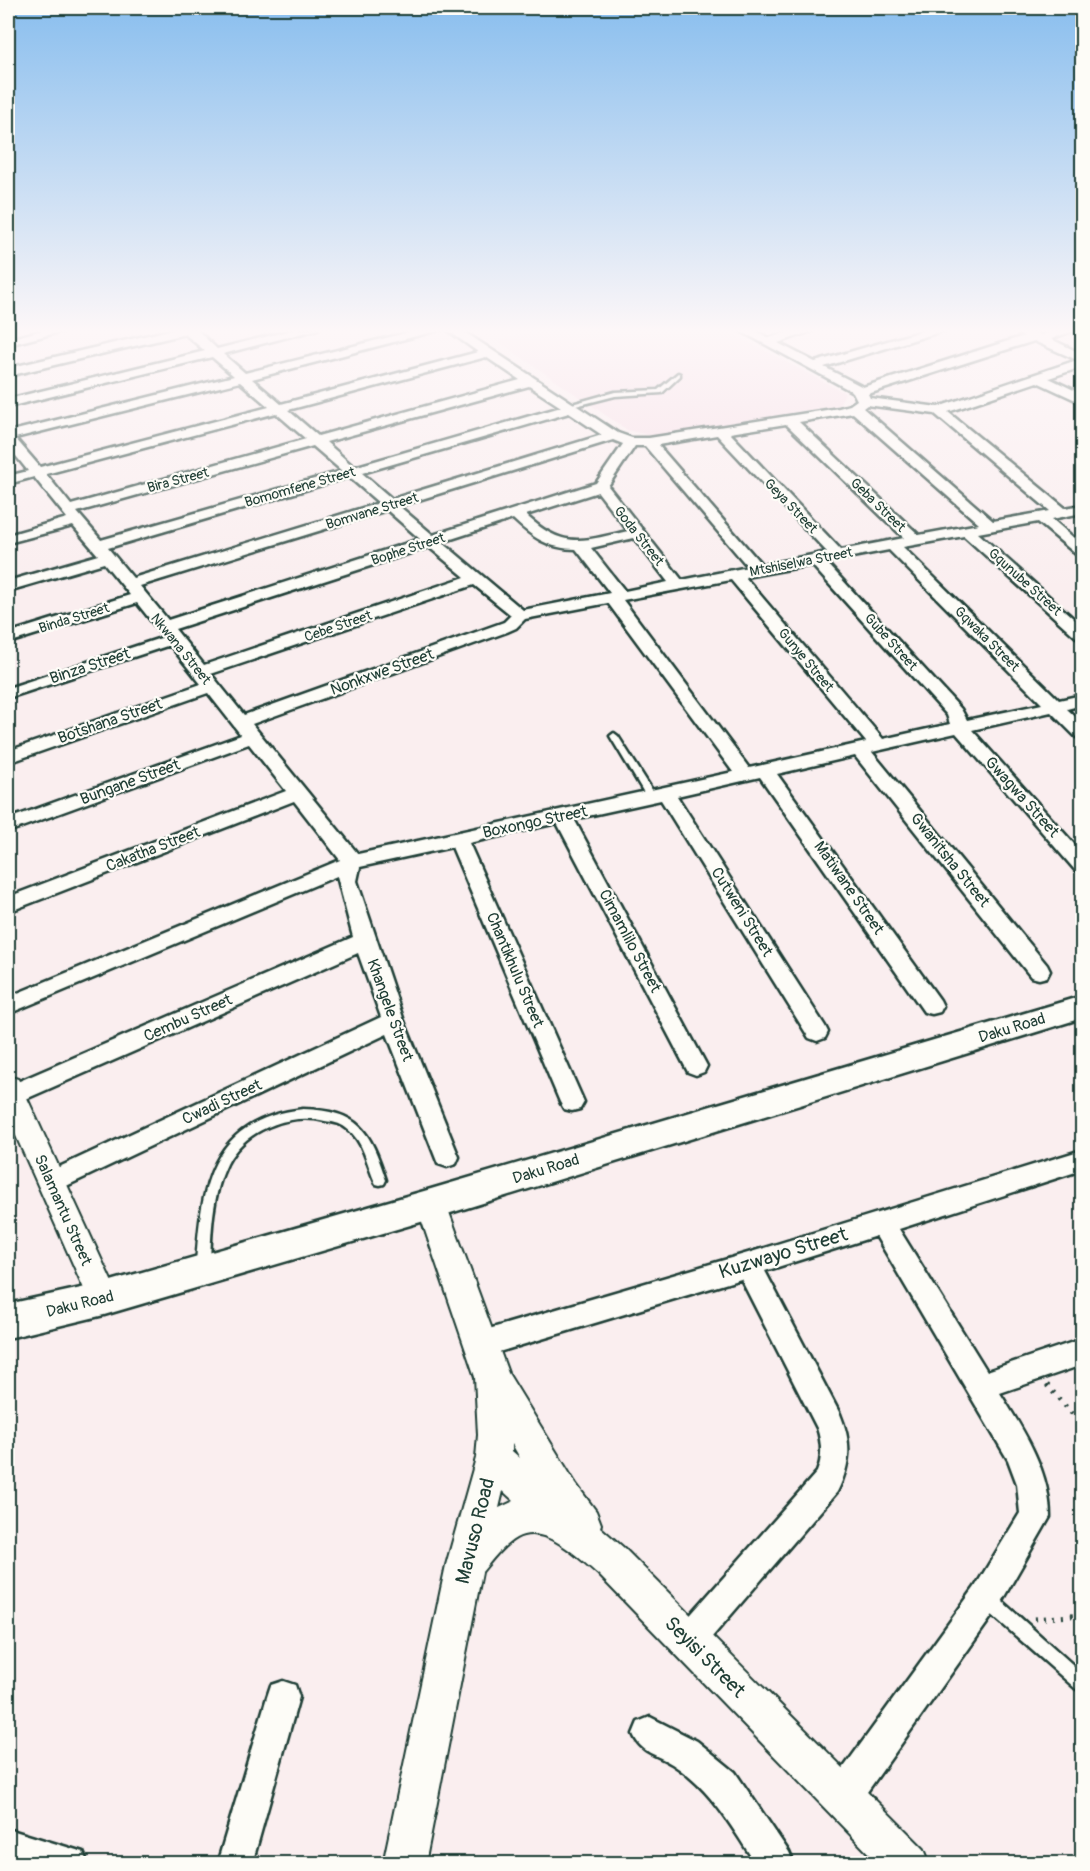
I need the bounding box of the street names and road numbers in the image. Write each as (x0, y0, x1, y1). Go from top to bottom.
street label: Bomomfene Street (243, 463, 358, 511)
street label: Bira Street (145, 464, 211, 496)
street label: Geba Street (847, 474, 910, 536)
street label: Geya Street (761, 475, 822, 537)
street label: Bomvane Street (324, 489, 421, 533)
street label: Goda Street (610, 503, 668, 570)
street label: Bophe Street (369, 529, 447, 569)
street label: Mtshiselwa Street (748, 544, 854, 580)
street label: Gqunube Street (985, 545, 1065, 620)
street label: Binda Street (37, 599, 112, 637)
street label: Gqwaka Street (951, 603, 1023, 675)
street label: Cebe Street (302, 606, 374, 645)
street label: Nkwana Street (147, 610, 215, 688)
street label: Gube Street (861, 610, 921, 674)
street label: Gunye Street (775, 625, 838, 696)
street label: Binza Street (47, 643, 133, 688)
street label: Nonkxwe Street (328, 644, 437, 700)
street label: Botshana Street (55, 694, 165, 748)
street label: Gwagwa Street (980, 752, 1064, 842)
street label: Bungane Street (77, 754, 183, 809)
street label: Boxongo Street (481, 801, 590, 843)
street label: Gwanitsha Street (906, 809, 995, 912)
street label: Cakatha Street (103, 822, 203, 876)
street label: Matiwane Street (809, 837, 889, 939)
street label: Cutweni Street (707, 864, 778, 961)
street label: Cimamlilo Street (594, 886, 666, 997)
street label: Chantikhulu Street (482, 909, 549, 1031)
street label: Khangele Street (362, 956, 418, 1065)
street label: Cembu Street (141, 989, 236, 1046)
street label: Daku Road (976, 1008, 1048, 1048)
street label: Cwadi Street (179, 1075, 266, 1129)
street label: Daku Road (510, 1149, 582, 1189)
street label: Salamantu Street (30, 1151, 97, 1269)
street label: Kuzwayo Street (716, 1221, 851, 1284)
street label: Daku Road (44, 1286, 116, 1322)
street label: Mavuso Road (450, 1475, 500, 1587)
street label: Seyisi Street (659, 1611, 752, 1704)

